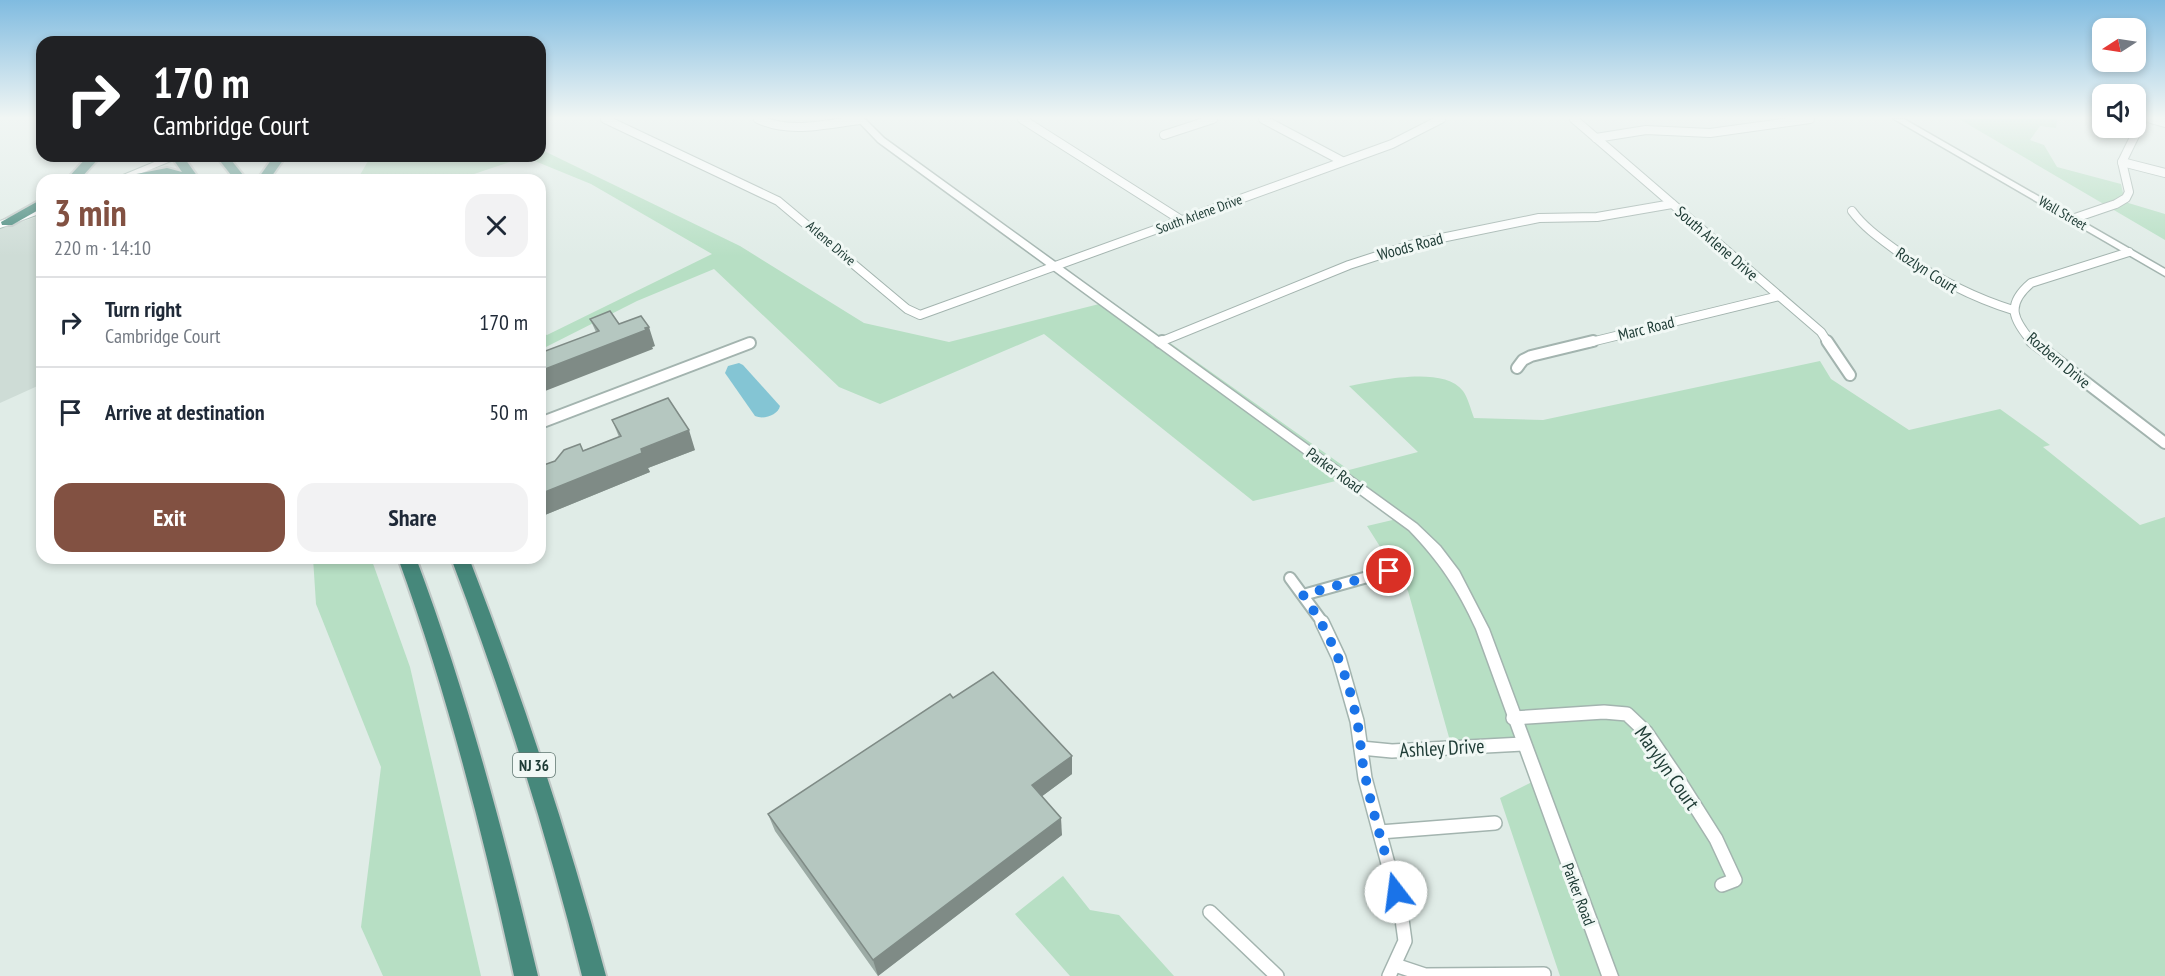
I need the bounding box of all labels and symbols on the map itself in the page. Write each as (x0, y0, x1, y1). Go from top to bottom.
north arrow (2092, 18, 2146, 72)
street label: South Arlene Drive (1153, 190, 1245, 238)
street label: Wall Street (2036, 192, 2091, 234)
street label: South Arlene Drive (1671, 202, 1763, 284)
street label: Arlene Drive (803, 217, 860, 270)
street label: Woods Road (1375, 228, 1445, 264)
street label: Rozlyn Court (1892, 243, 1962, 298)
street label: Marc Road (1616, 311, 1676, 345)
street label: Rozbern Drive (2023, 328, 2095, 392)
street label: Parker Road (1303, 443, 1367, 497)
pin (1363, 545, 1414, 596)
street label: Marylyn Court (1629, 721, 1706, 815)
street label: Ashley Drive (1399, 733, 1485, 763)
road number: NJ 36 (513, 753, 555, 777)
position arrow (1364, 860, 1428, 924)
street label: Parker Road (1558, 860, 1600, 928)

